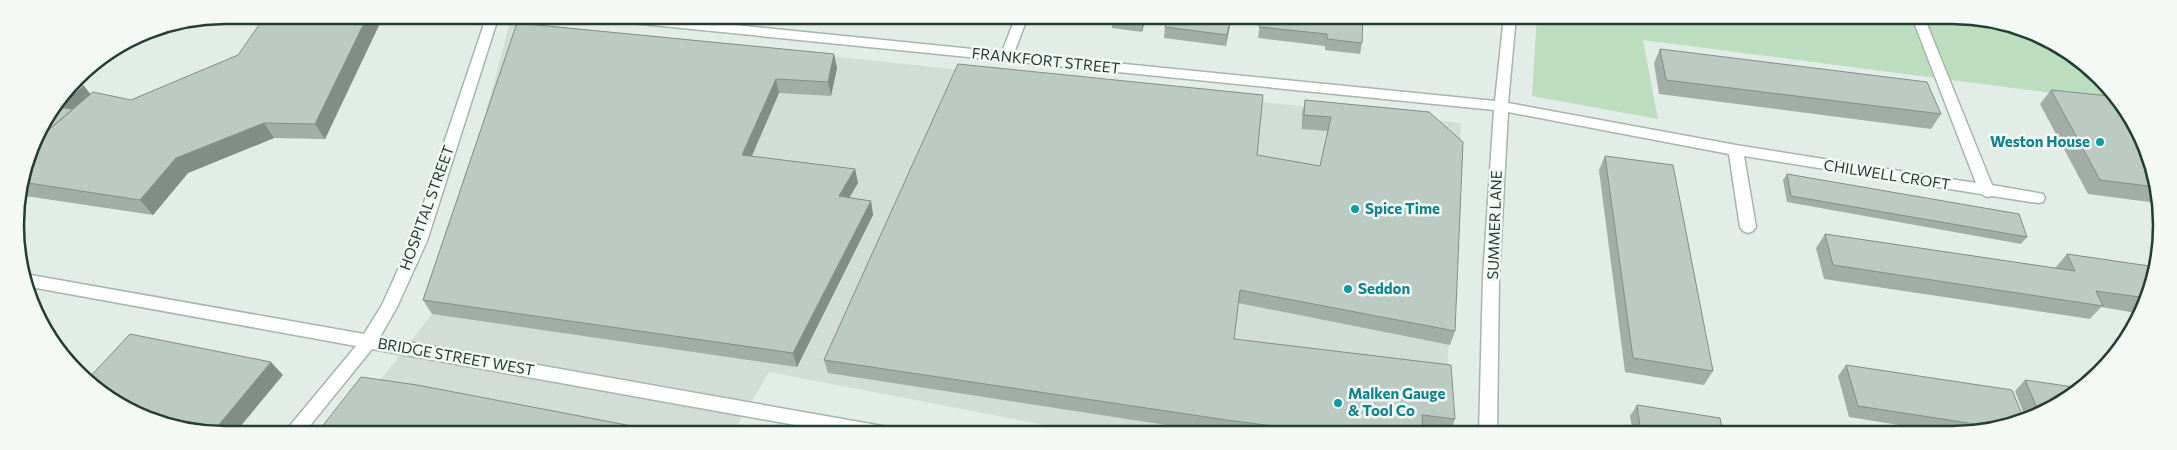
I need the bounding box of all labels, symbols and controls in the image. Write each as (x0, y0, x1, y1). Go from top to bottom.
street label: FRANKFORT STREET (971, 43, 1122, 77)
place label: Weston House (1990, 132, 2090, 150)
marker: Weston House (2094, 136, 2106, 148)
street label: HOSPITAL STREET (395, 142, 457, 273)
street label: CHILWELL CROFT (1823, 155, 1952, 193)
street label: SUMMER LANE (1483, 170, 1505, 280)
place label: Spice Time (1365, 199, 1440, 217)
marker: Spice Time (1349, 203, 1361, 215)
place label: Seddon (1358, 279, 1410, 297)
marker: Seddon (1342, 283, 1354, 295)
street label: BRIDGE STREET WEST (376, 333, 536, 379)
place label: Malken Gauge & Tool Co (1348, 384, 1445, 419)
marker: Malken Gauge & Tool Co (1332, 397, 1344, 409)

